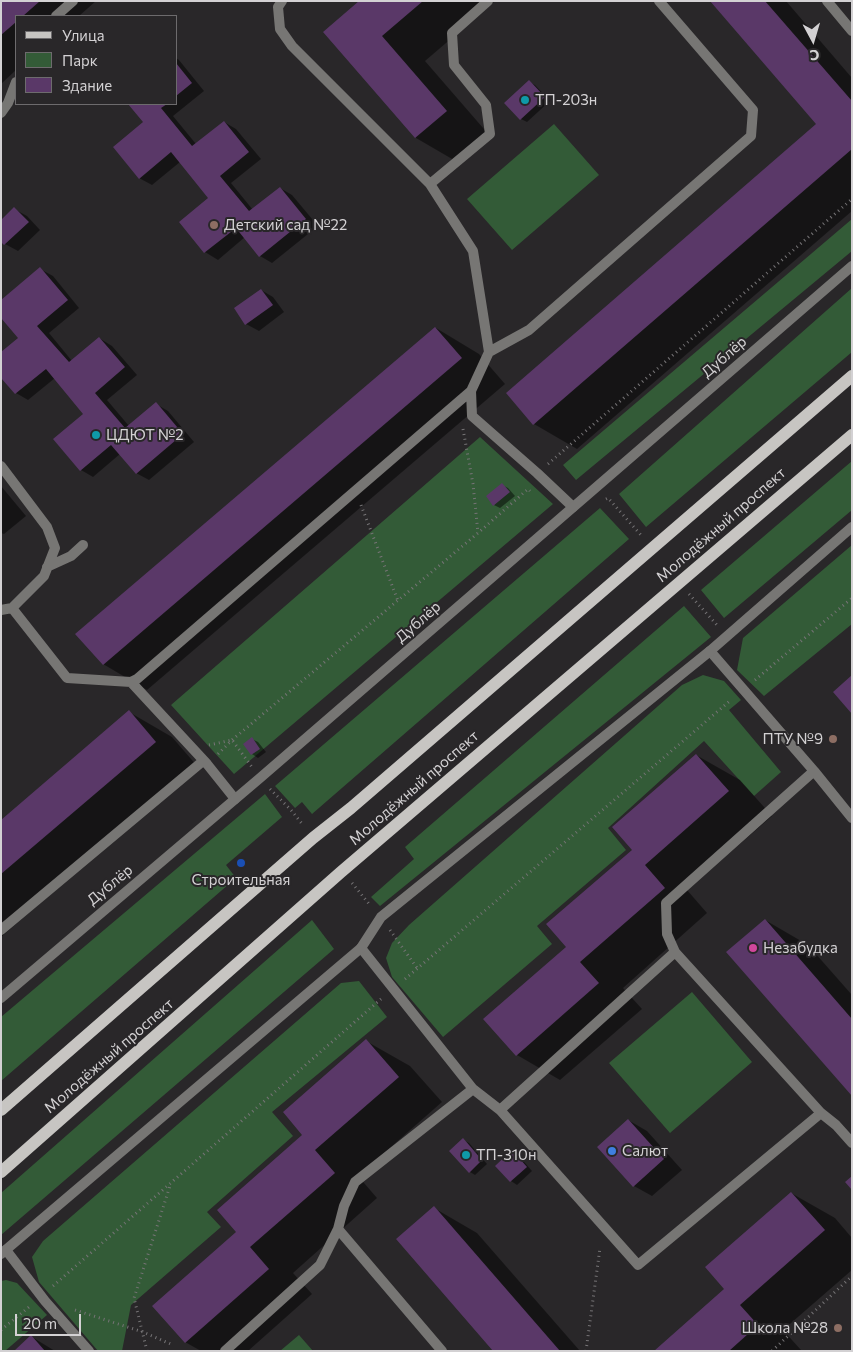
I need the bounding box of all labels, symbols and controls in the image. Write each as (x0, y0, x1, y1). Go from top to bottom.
legend (15, 15, 178, 105)
north arrow (788, 15, 838, 65)
text: Улица (62, 26, 104, 44)
text: С (809, 46, 820, 64)
text: Парк (62, 51, 98, 69)
text: Здание (62, 76, 112, 94)
place label: ТП-203н (535, 91, 597, 109)
marker: ТП-203н (519, 94, 531, 106)
place label: Детский сад №22 (224, 216, 347, 234)
marker: Детский сад №22 (208, 219, 220, 231)
street label: Дублёр (698, 333, 750, 381)
place label: ЦДЮТ №2 (106, 426, 184, 444)
marker: ЦДЮТ №2 (90, 429, 102, 441)
street label: Молодёжный проспект (653, 464, 789, 586)
street label: Дублёр (392, 598, 444, 646)
street label: Молодёжный проспект (346, 727, 482, 849)
place label: ПТУ №9 (762, 730, 823, 748)
marker: ПТУ №9 (827, 733, 839, 745)
marker: Строительная (235, 857, 247, 869)
street label: Дублёр (84, 861, 136, 909)
place label: Строительная (192, 871, 290, 889)
place label: Незабудка (763, 939, 838, 957)
marker: Незабудка (747, 942, 759, 954)
street label: Молодёжный проспект (41, 995, 177, 1117)
place label: Салют (622, 1142, 668, 1160)
marker: Салют (606, 1145, 618, 1157)
place label: ТП-310н (476, 1146, 536, 1164)
marker: ТП-310н (460, 1149, 472, 1161)
scale bar (18, 1304, 84, 1336)
text: 20 m (23, 1314, 57, 1332)
place label: Школа №28 (742, 1319, 828, 1337)
marker: Школа №28 (832, 1322, 844, 1334)

